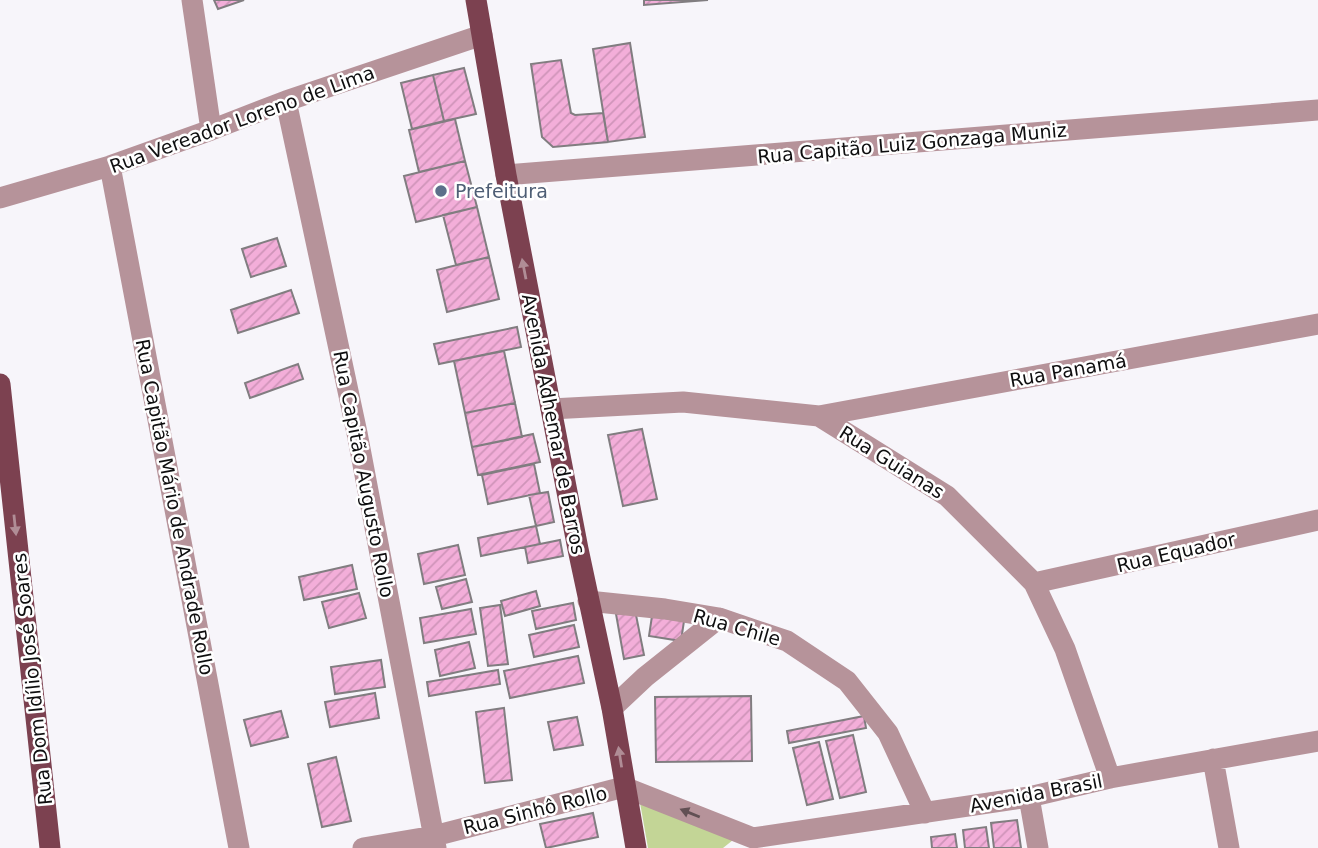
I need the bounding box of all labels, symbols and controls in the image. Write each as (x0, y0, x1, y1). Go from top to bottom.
street label: Rua Vereador Loreno de Lima (107, 61, 377, 177)
street label: Rua Capitão Luiz Gonzaga Muniz (757, 119, 1067, 167)
place label: Prefeitura (455, 180, 548, 202)
marker: Prefeitura (433, 183, 449, 199)
one-way arrow (518, 258, 529, 280)
street label: Avenida Adhemar de Barros (518, 292, 590, 556)
street label: Rua Capitão Mário de Andrade Rollo (132, 337, 218, 677)
street label: Rua Capitão Augusto Rollo (329, 349, 399, 599)
street label: Rua Panamá (1008, 349, 1128, 391)
street label: Rua Guianas (836, 421, 948, 503)
one-way arrow (10, 514, 21, 536)
street label: Rua Equador (1114, 528, 1238, 576)
street label: Rua Dom Idílio José Soares (8, 552, 56, 806)
street label: Rua Chile (691, 604, 783, 650)
one-way arrow (614, 746, 625, 768)
street label: Avenida Brasil (968, 769, 1104, 817)
street label: Rua Sinhô Rollo (461, 782, 609, 838)
one-way arrow (679, 807, 700, 818)

